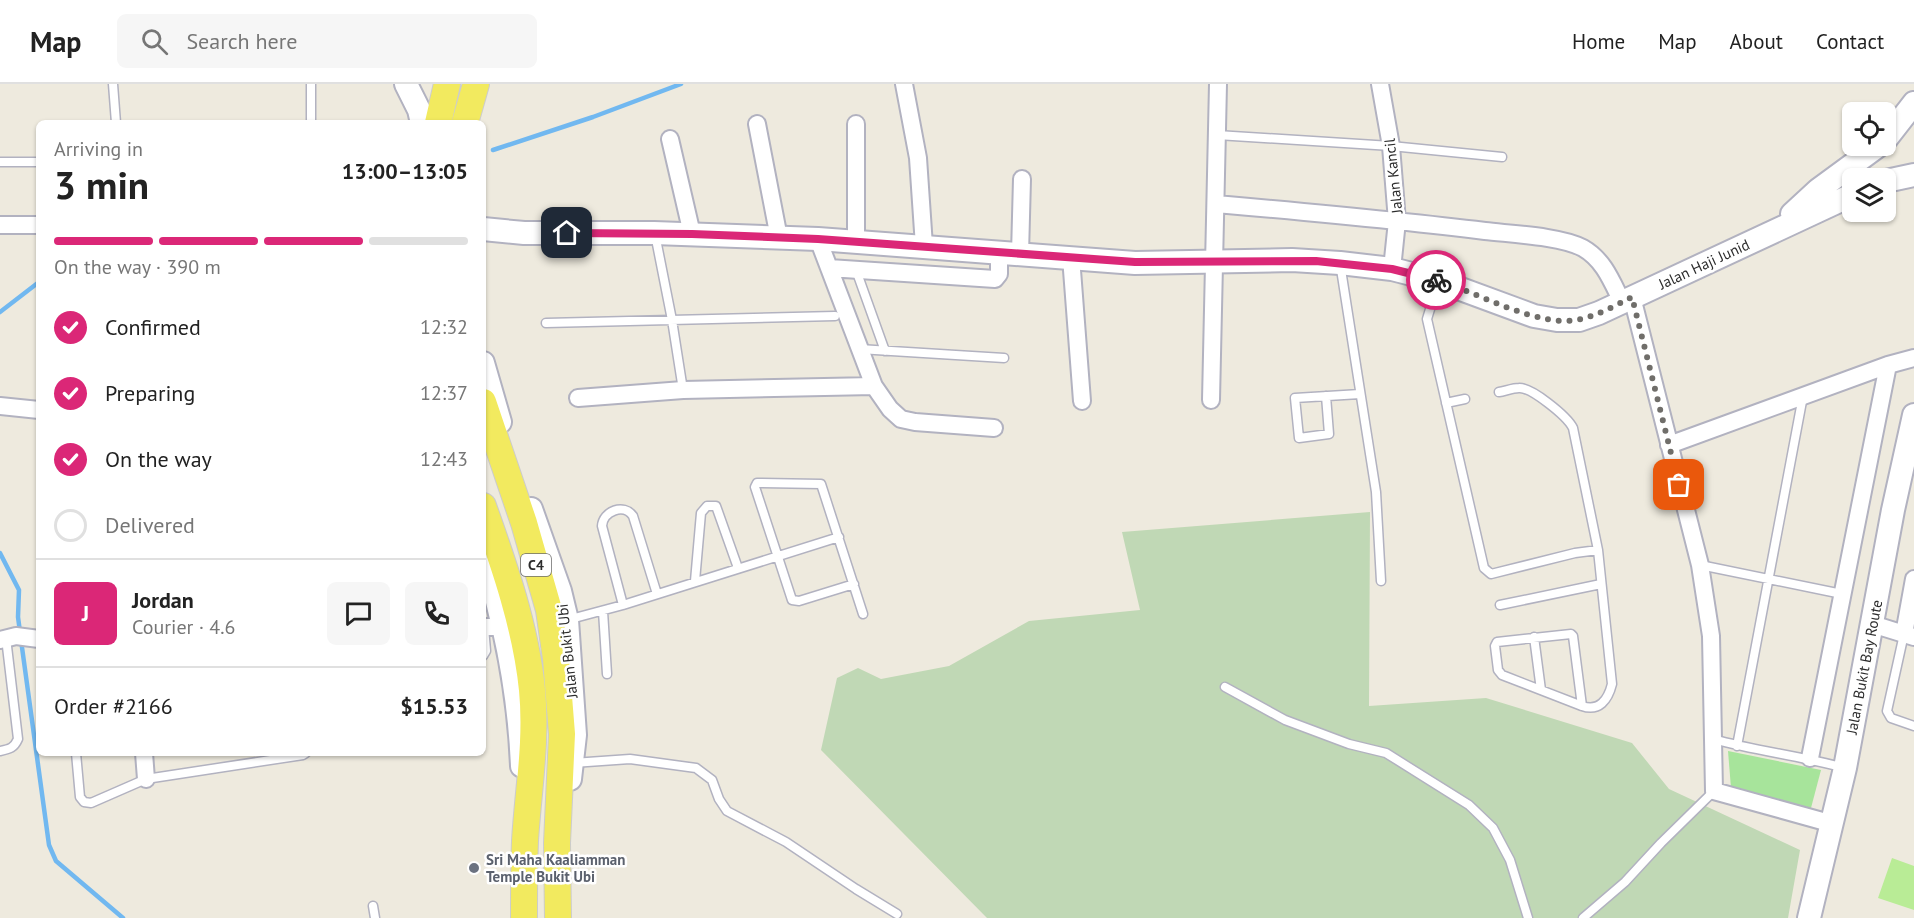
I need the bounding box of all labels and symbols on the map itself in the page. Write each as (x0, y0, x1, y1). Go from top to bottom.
street label: Jalan Kancil (1380, 137, 1406, 215)
pin (541, 207, 592, 258)
street label: Jalan Haji Junid (1655, 235, 1752, 294)
courier (1406, 250, 1466, 310)
pin (1653, 459, 1704, 510)
road number: C4 (521, 554, 551, 576)
street label: Jalan Bukit Bay Route (1841, 598, 1886, 737)
street label: Jalan Bukit Ubi (553, 603, 582, 700)
place label: Sri Maha Kaaliamman Temple Bukit Ubi (486, 850, 625, 886)
marker: Sri Maha Kaaliamman Temple Bukit Ubi (467, 861, 481, 875)

